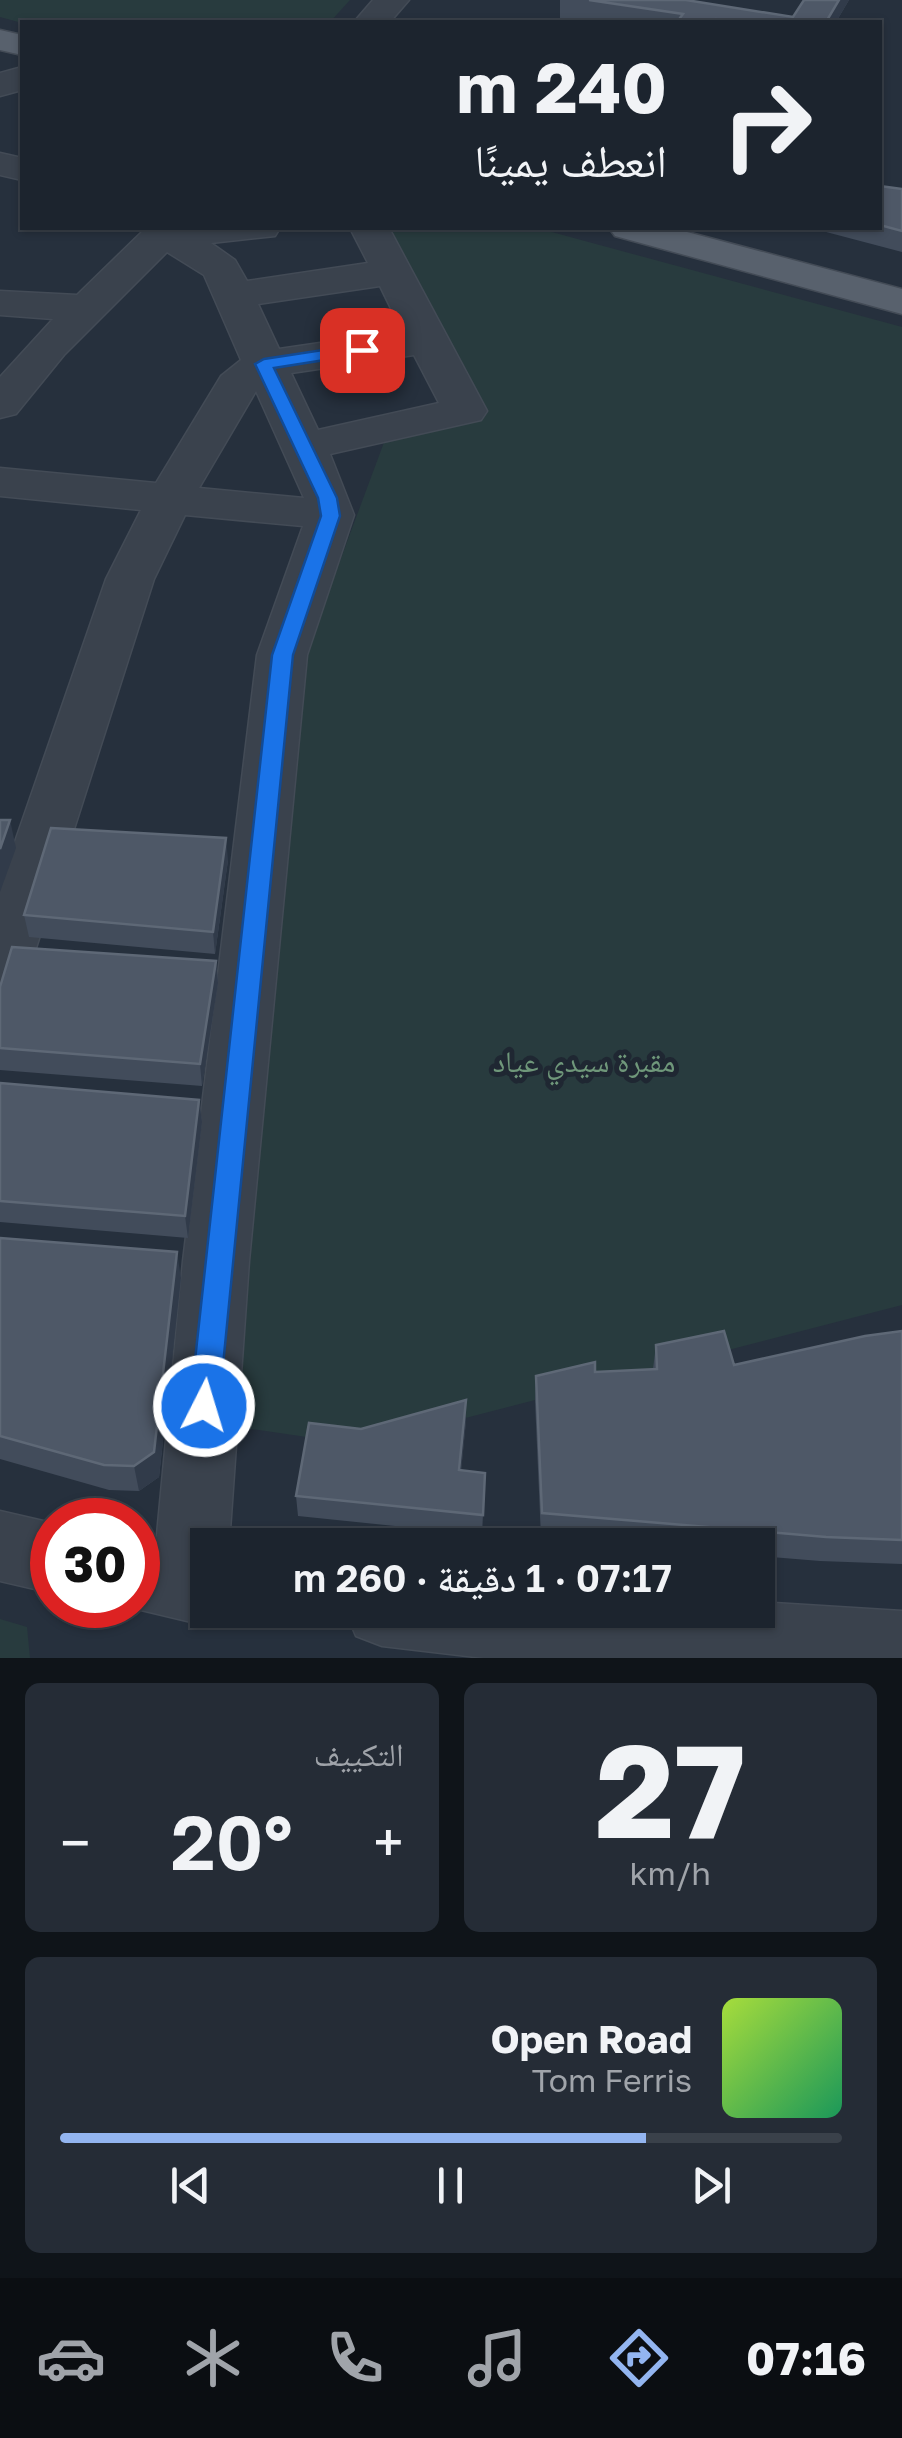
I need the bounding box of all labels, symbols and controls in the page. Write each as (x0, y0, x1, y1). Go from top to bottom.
text: 240 m (456, 44, 667, 128)
icon: right (702, 60, 832, 190)
text: انعطف يمينًا (474, 133, 667, 187)
pin (320, 308, 405, 393)
icon: arrive (335, 323, 390, 378)
park label: مقبرة سيدي عياد (493, 1043, 675, 1086)
position arrow (152, 1354, 256, 1458)
speed limit sign: 30 (30, 1498, 160, 1628)
text: 07:17 · 1 دقيقة · 260 m (293, 1555, 672, 1600)
text: 27 (595, 1711, 745, 1867)
text: التكييف (314, 1735, 404, 1773)
text: 20° (171, 1796, 293, 1887)
text: − (60, 1809, 90, 1875)
text: + (373, 1809, 403, 1875)
text: km/h (630, 1854, 711, 1892)
text: Open Road (490, 2016, 692, 2061)
text: Tom Ferris (532, 2061, 692, 2099)
icon: previous (163, 2158, 218, 2213)
icon: pause (423, 2158, 478, 2213)
icon: next (684, 2158, 739, 2213)
icon: car (36, 2323, 106, 2393)
icon: climate (178, 2323, 248, 2393)
icon: phone (320, 2323, 390, 2393)
icon: music (462, 2323, 532, 2393)
icon: directions (604, 2323, 674, 2393)
text: 07:16 (746, 2331, 866, 2385)

